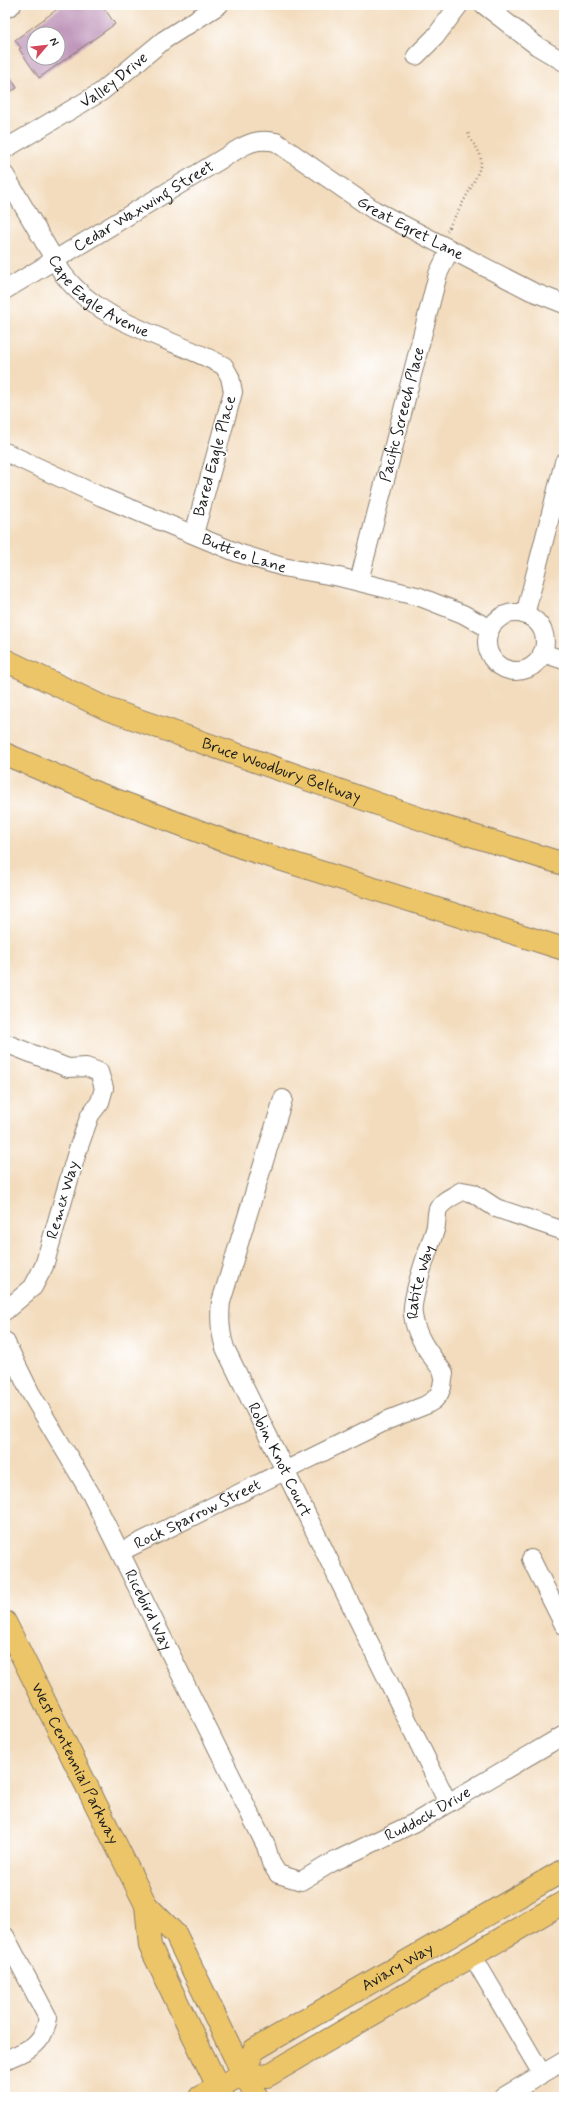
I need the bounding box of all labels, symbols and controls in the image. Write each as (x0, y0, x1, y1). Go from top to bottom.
north arrow (26, 26, 66, 66)
text: N (46, 35, 62, 48)
street label: Valley Drive (76, 47, 152, 113)
street label: Cedar Waxwing Street (69, 155, 218, 257)
street label: Great Egret Lane (353, 191, 468, 265)
street label: Cape Eagle Avenue (43, 251, 153, 343)
street label: Pacific Screech Place (374, 345, 429, 484)
street label: Bared Eagle Place (189, 393, 241, 519)
street label: Butteo Lane (199, 529, 289, 578)
street label: Bruce Woodbury Beltway (199, 733, 364, 808)
street label: Remex Way (42, 1158, 84, 1242)
street label: Ratite Way (402, 1242, 440, 1321)
street label: Robin Knot Court (243, 1399, 317, 1521)
street label: Rock Sparrow Street (130, 1474, 264, 1554)
street label: Ricebird Way (120, 1566, 177, 1654)
street label: West Centennial Parkway (26, 1679, 125, 1848)
street label: Ruddock Drive (381, 1782, 475, 1846)
street label: Aviary Way (357, 1938, 437, 1996)

